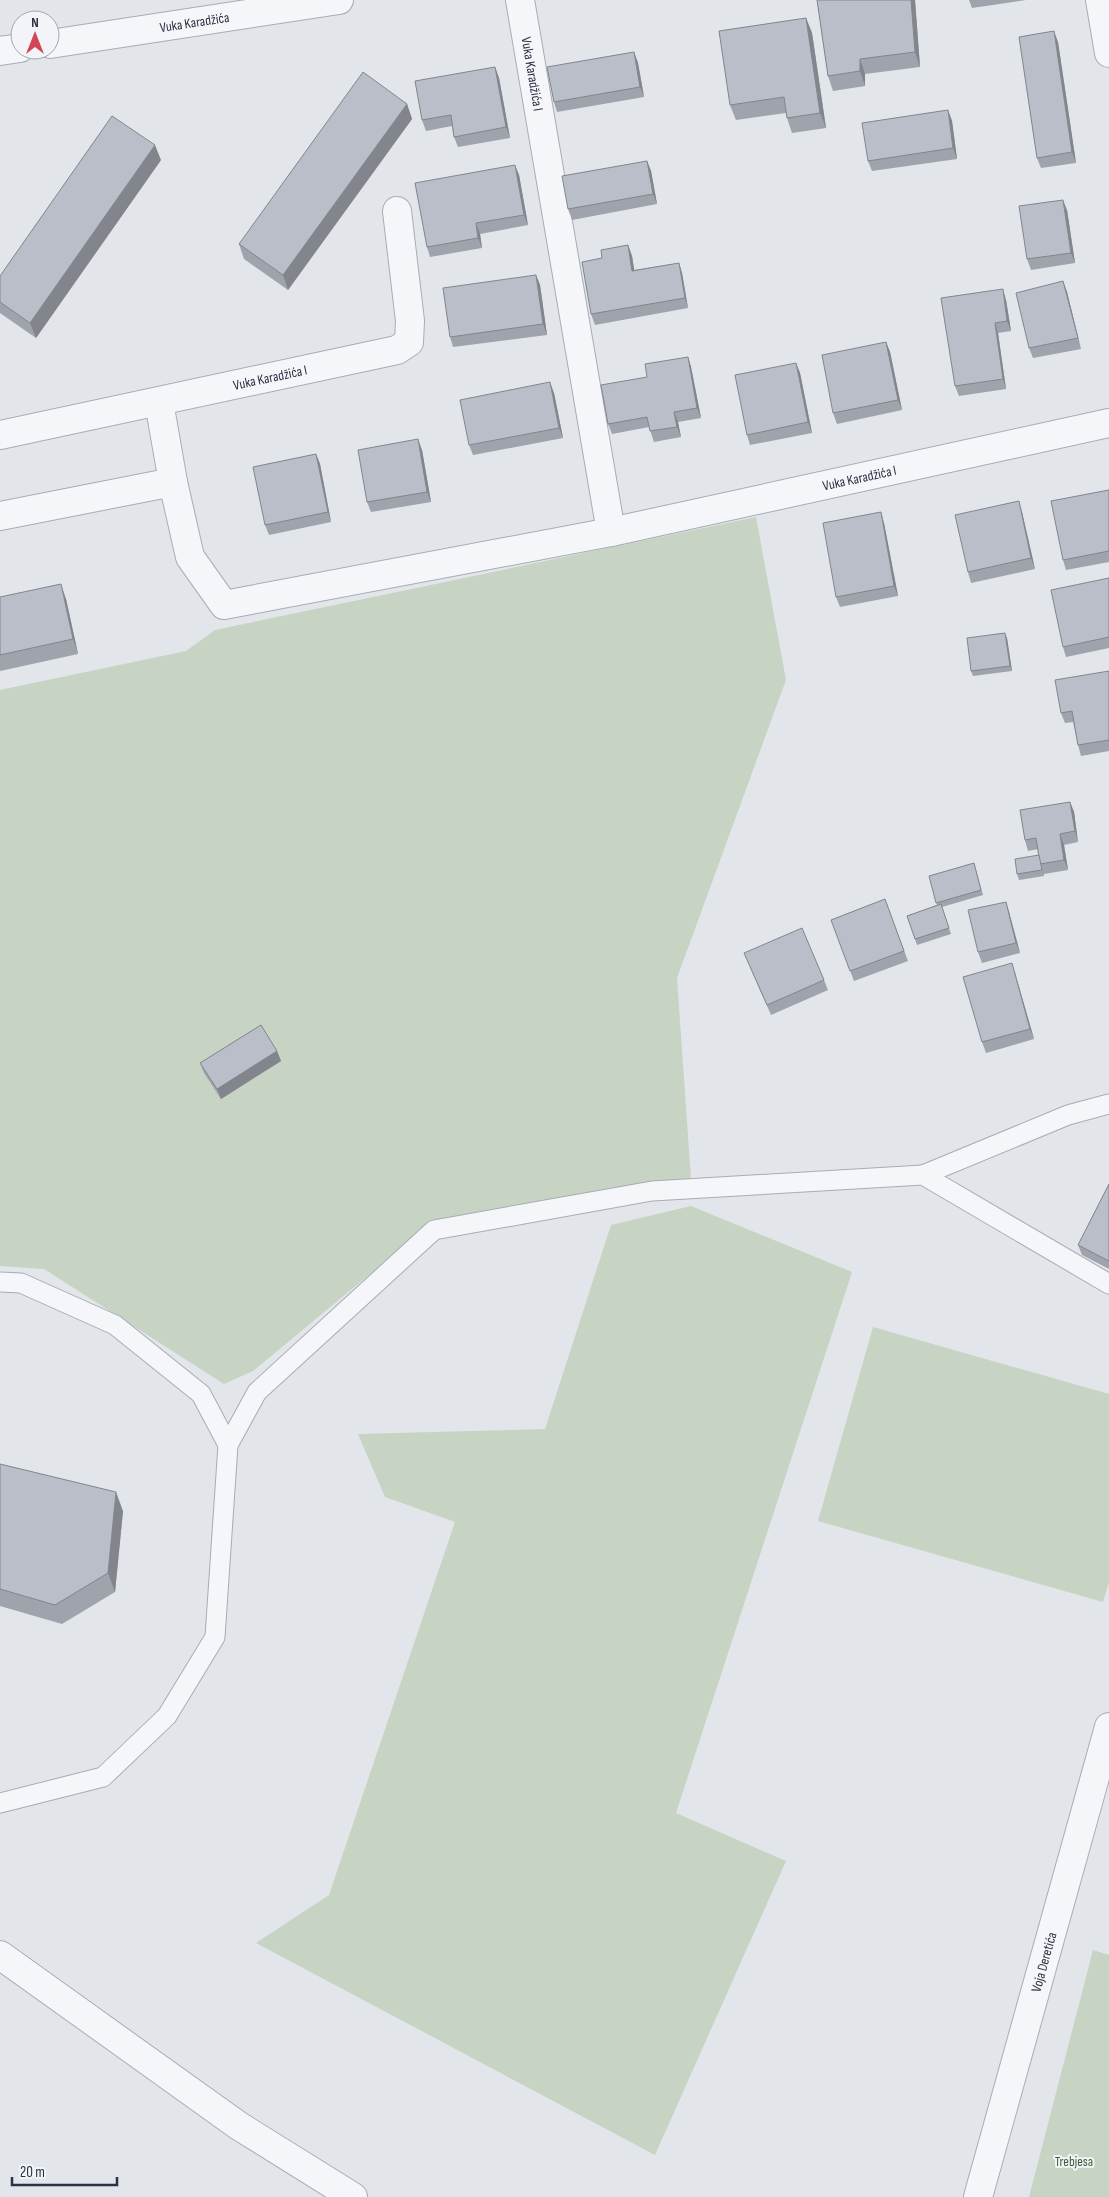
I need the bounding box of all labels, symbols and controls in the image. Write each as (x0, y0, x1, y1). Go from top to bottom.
street label: Vuka Karadžića (158, 8, 230, 36)
north arrow (10, 10, 60, 60)
text: N (31, 14, 39, 31)
street label: Vuka Karadžića I (518, 35, 547, 112)
street label: Vuka Karadžića I (231, 361, 308, 393)
street label: Vuka Karadžića I (821, 461, 898, 494)
street label: Voja Deretića (1027, 1930, 1060, 1994)
park label: Trebjesa (1055, 2153, 1093, 2170)
scale bar (12, 2154, 118, 2186)
text: 20 m (20, 2163, 45, 2182)

